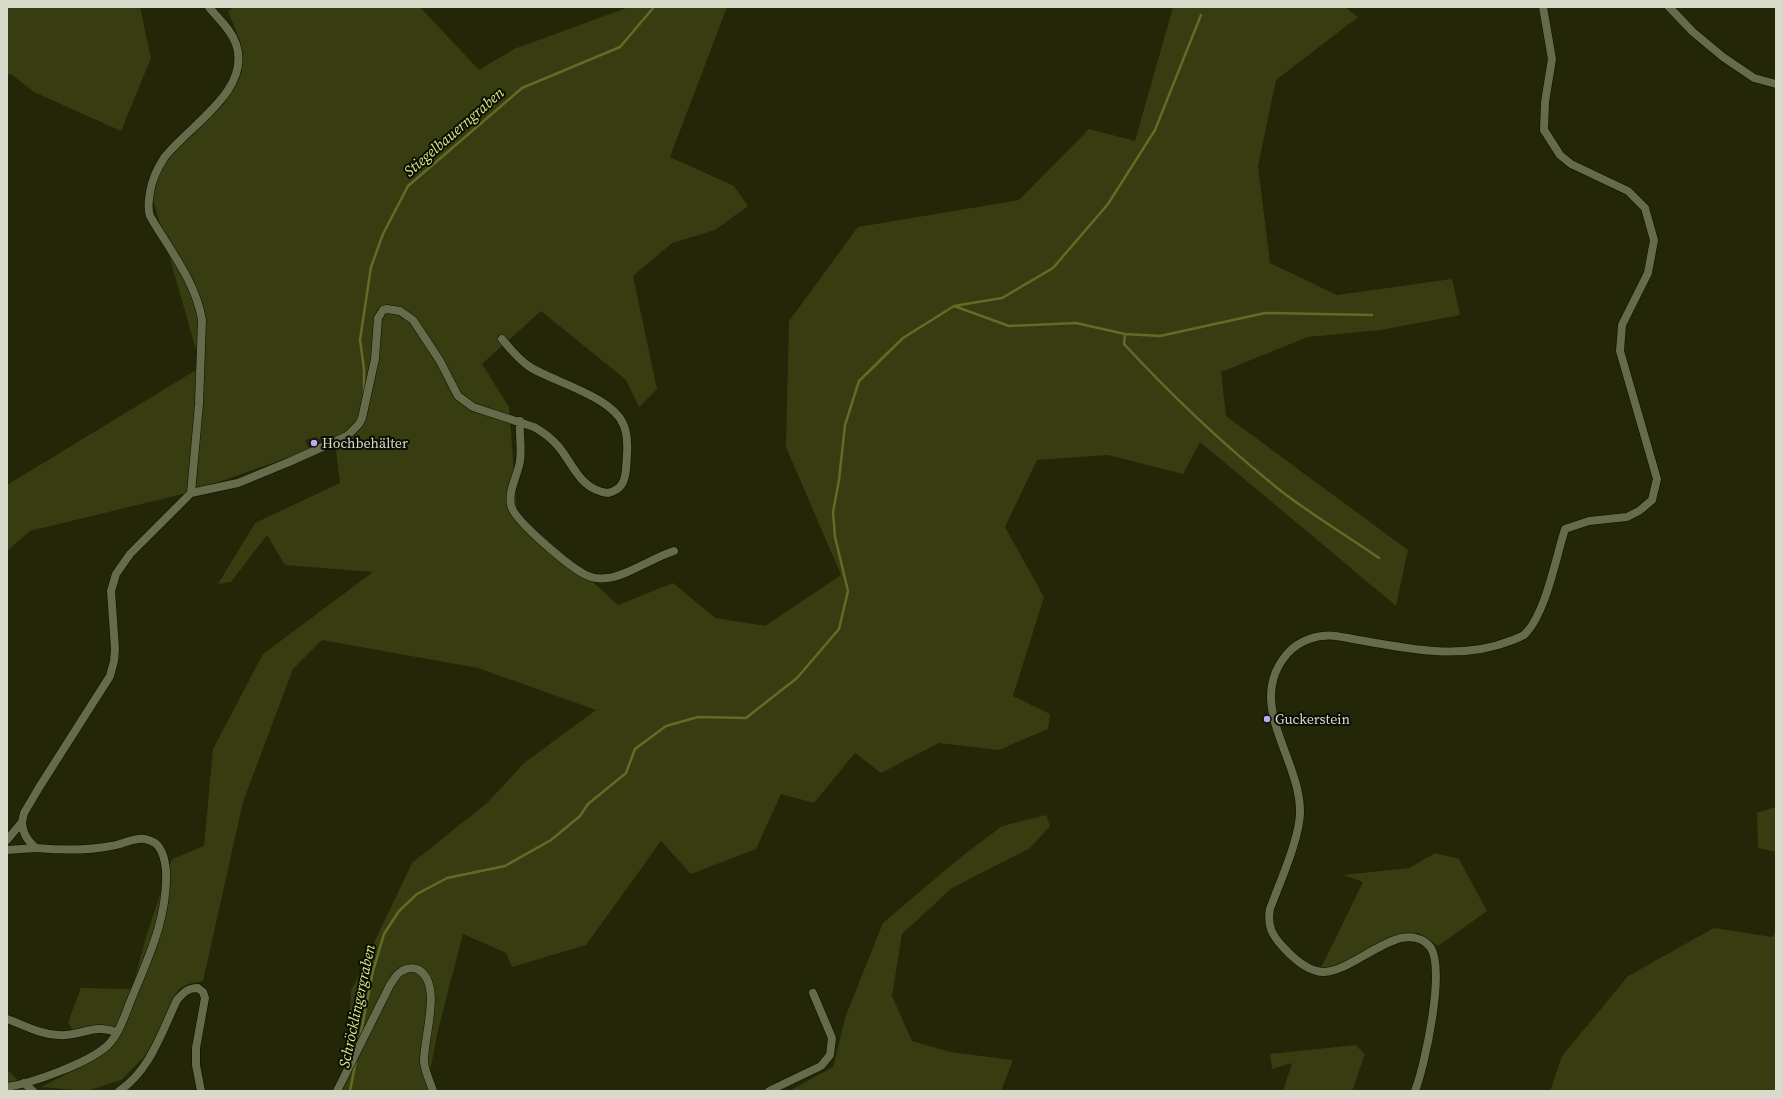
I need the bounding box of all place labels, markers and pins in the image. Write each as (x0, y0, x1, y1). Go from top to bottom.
place label: Hochbehälter (322, 433, 408, 453)
marker: Hochbehälter (309, 438, 319, 448)
place label: Guckerstein (1275, 709, 1350, 729)
marker: Guckerstein (1262, 714, 1272, 724)

